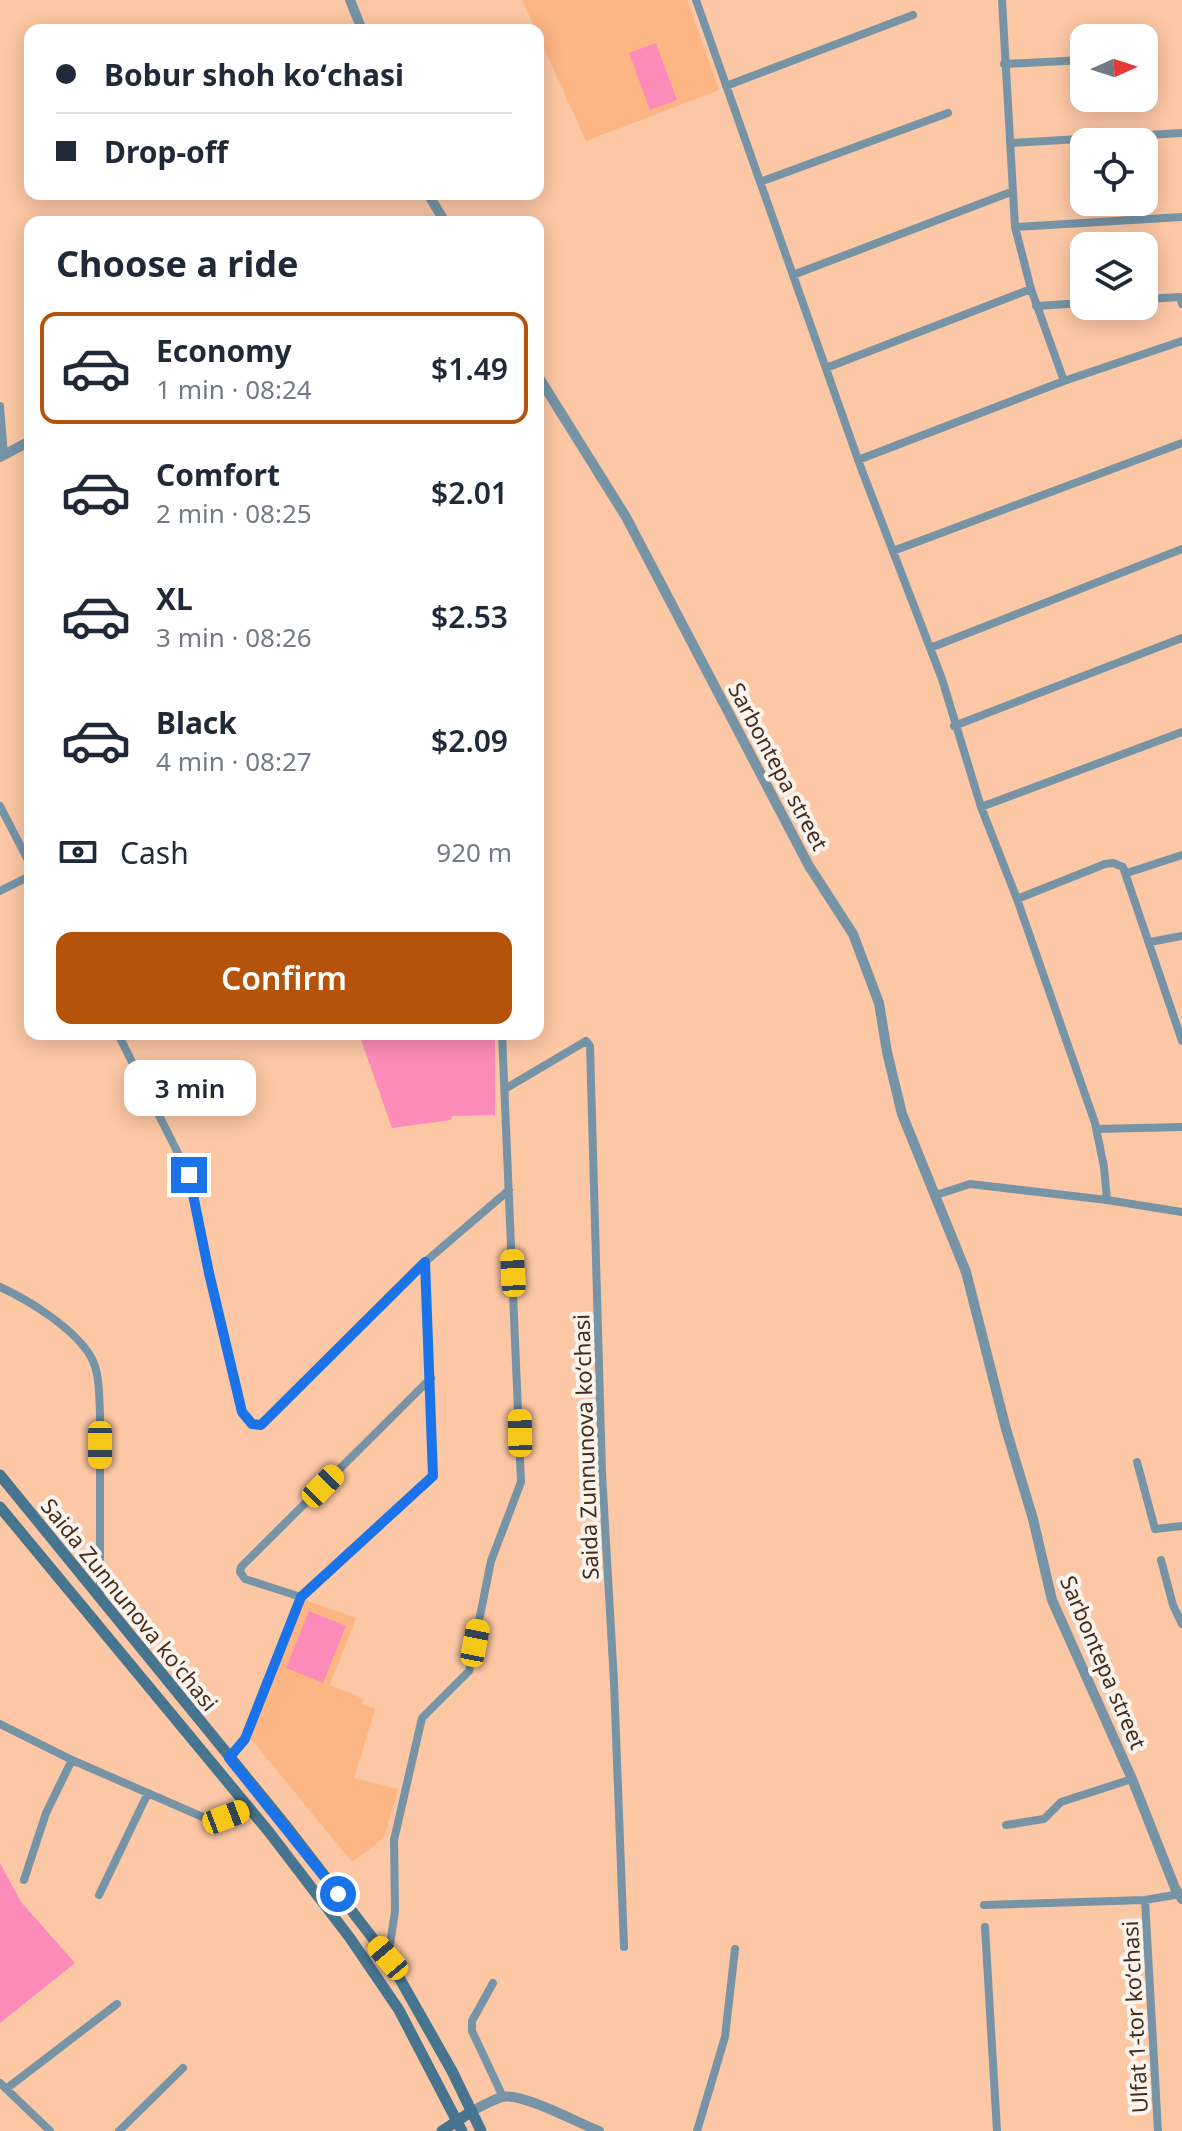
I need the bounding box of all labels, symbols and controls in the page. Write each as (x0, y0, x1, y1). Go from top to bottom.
north arrow (1070, 24, 1158, 112)
map controls (1070, 24, 1158, 320)
text: Bobur shoh koʻchasi (104, 54, 404, 95)
button: locate (1070, 128, 1158, 216)
text: Drop-off (104, 131, 228, 172)
button: layers (1070, 232, 1158, 320)
text: Choose a ride (56, 239, 298, 288)
text: Economy (156, 330, 292, 371)
icon: car (60, 332, 132, 404)
text: $1.49 (431, 348, 508, 389)
text: 1 min · 08:24 (156, 371, 312, 407)
text: Comfort (156, 454, 280, 495)
icon: car (60, 456, 132, 528)
text: $2.01 (431, 472, 508, 513)
text: 2 min · 08:25 (156, 495, 312, 531)
text: XL (156, 578, 193, 619)
icon: car (60, 580, 132, 652)
text: $2.53 (431, 596, 508, 637)
text: 3 min · 08:26 (156, 619, 312, 655)
street label: Sarbontepa street (722, 677, 836, 855)
text: Black (156, 702, 237, 743)
icon: car (60, 704, 132, 776)
text: $2.09 (431, 720, 508, 761)
text: 4 min · 08:27 (156, 743, 312, 779)
icon: cash (56, 830, 100, 874)
text: Cash (120, 832, 189, 873)
text: 920 m (436, 834, 512, 870)
button: Confirm (56, 932, 512, 1024)
callout: 3 min (123, 1059, 255, 1115)
text: 3 min (155, 1070, 225, 1106)
route end (171, 1157, 207, 1193)
car (500, 1248, 526, 1298)
street label: Saida Zunnunova koʻchasi (565, 1314, 605, 1580)
car (508, 1409, 532, 1457)
car (88, 1421, 112, 1469)
car (298, 1460, 348, 1512)
street label: Saida Zunnunova ko'chasi (35, 1491, 225, 1717)
street label: Sarbontepa street (1054, 1571, 1154, 1753)
car (459, 1617, 491, 1669)
car (199, 1797, 253, 1837)
route start (320, 1876, 356, 1912)
street label: Ulfat 1-tor koʻchasi (1114, 1920, 1154, 2114)
car (363, 1932, 413, 1984)

